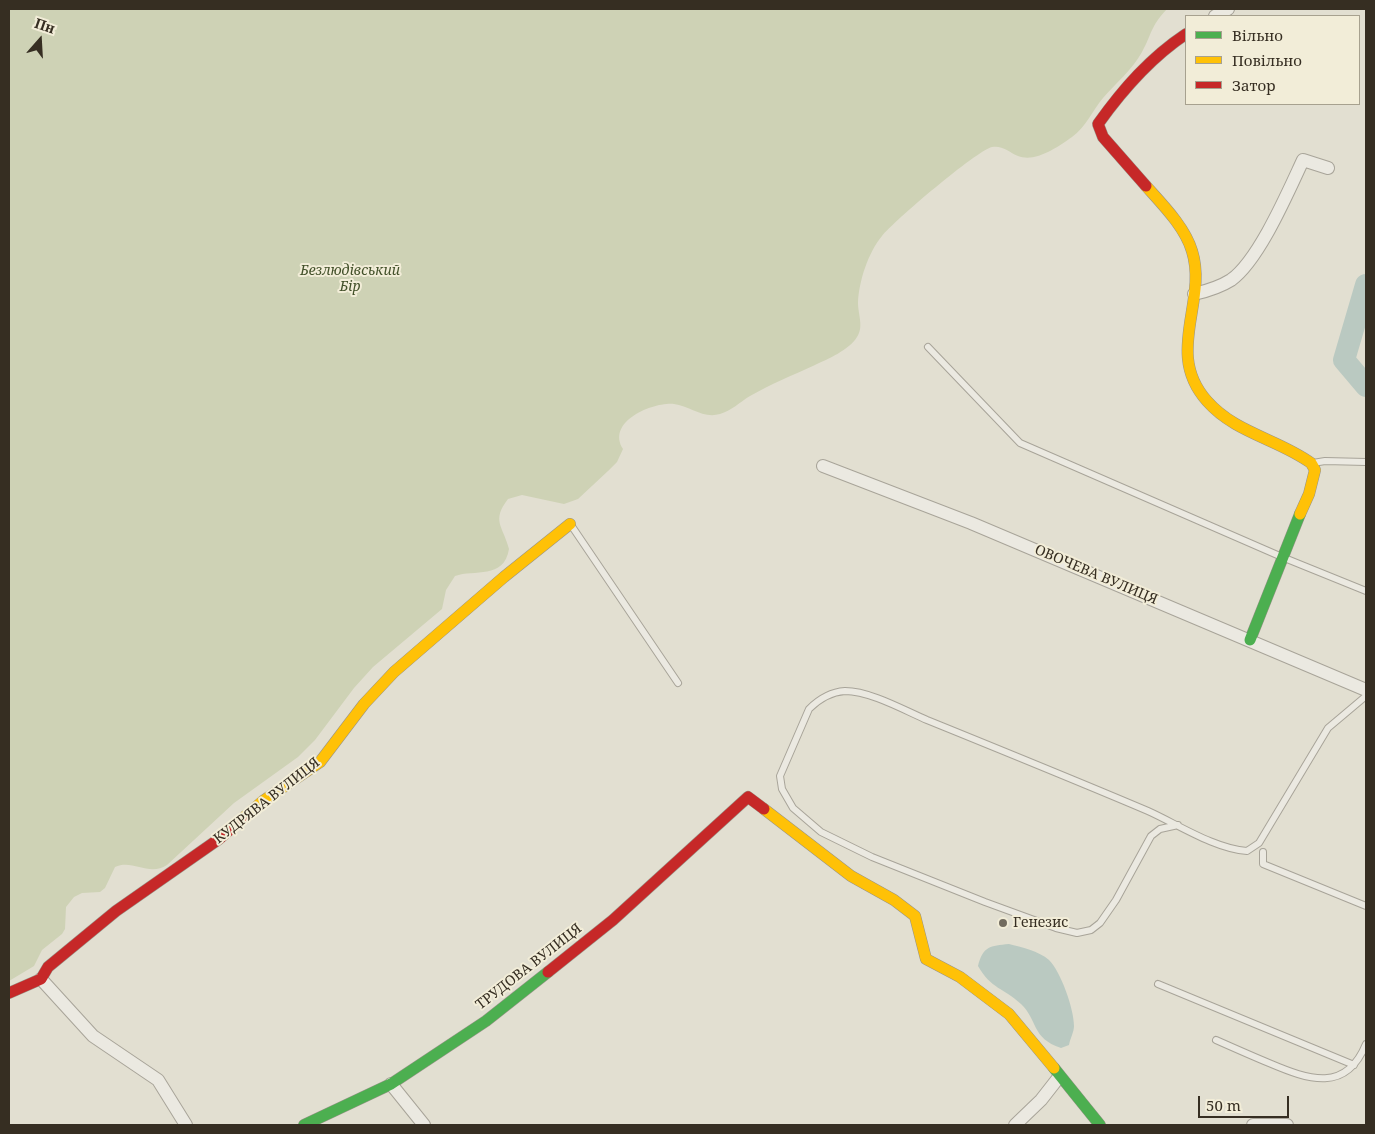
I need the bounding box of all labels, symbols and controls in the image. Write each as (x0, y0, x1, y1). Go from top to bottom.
text: Пн (32, 13, 58, 38)
north arrow (15, 15, 65, 65)
legend (1185, 15, 1360, 105)
text: Вільно (1232, 25, 1283, 45)
text: Повільно (1232, 50, 1302, 70)
text: Затор (1232, 75, 1276, 95)
park label: Безлюдівський Бір (300, 263, 400, 296)
street label: ОВОЧЕВА ВУЛИЦЯ (1032, 541, 1160, 609)
street label: КУДРЯВА ВУЛИЦЯ (211, 754, 323, 848)
place label: Генезис (1013, 915, 1068, 931)
marker: Генезис (997, 917, 1009, 929)
street label: ТРУДОВА ВУЛИЦЯ (473, 920, 585, 1014)
scale bar (1200, 1086, 1291, 1118)
text: 50 m (1206, 1095, 1241, 1115)

